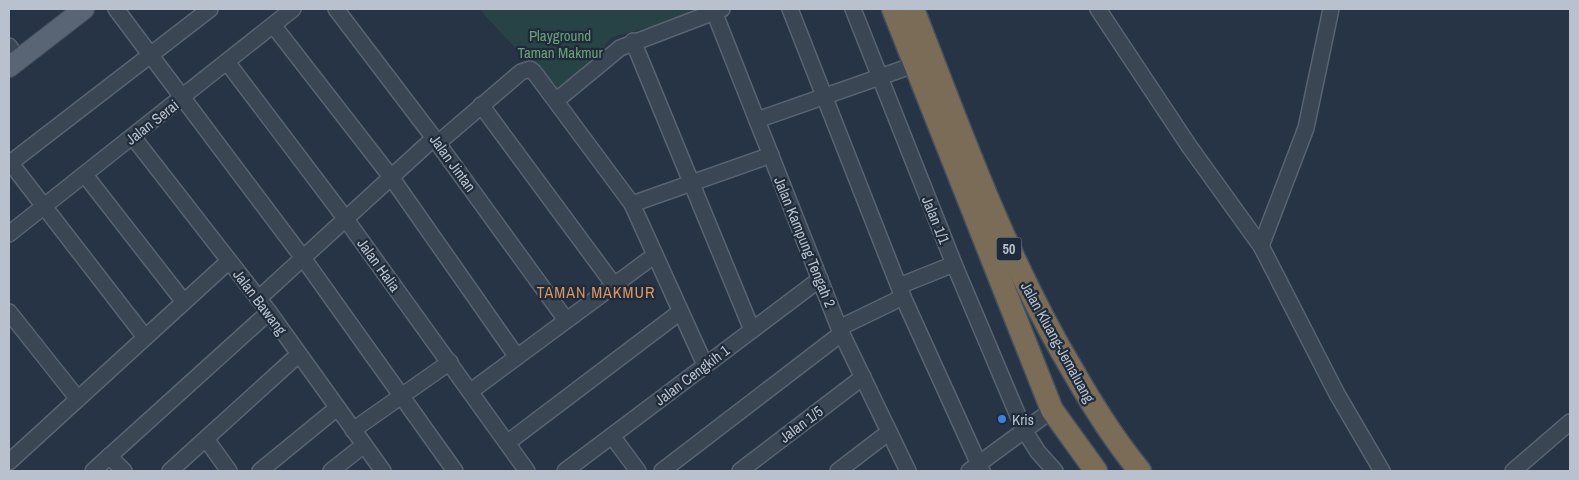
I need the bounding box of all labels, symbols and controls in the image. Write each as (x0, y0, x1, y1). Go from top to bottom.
park label: Playground Taman Makmur (518, 25, 603, 63)
street label: Jalan Serai (121, 95, 183, 149)
street label: Jalan Jintan (425, 130, 481, 196)
street label: Jalan Kampung Tengah 2 (769, 173, 841, 311)
street label: Jalan 1/1 (917, 193, 955, 247)
street label: Jalan Halia (352, 234, 406, 296)
road number: 50 (996, 238, 1022, 260)
street label: Jalan Bawang (228, 265, 292, 339)
street label: Jalan Kluang-Jemaluang (1016, 278, 1100, 406)
district label: TAMAN MAKMUR (537, 281, 655, 303)
street label: Jalan Cengkih 1 (650, 340, 734, 410)
street label: Jalan 1/5 (775, 400, 827, 447)
place label: Kris (1012, 409, 1034, 430)
marker: Kris (996, 413, 1008, 425)

